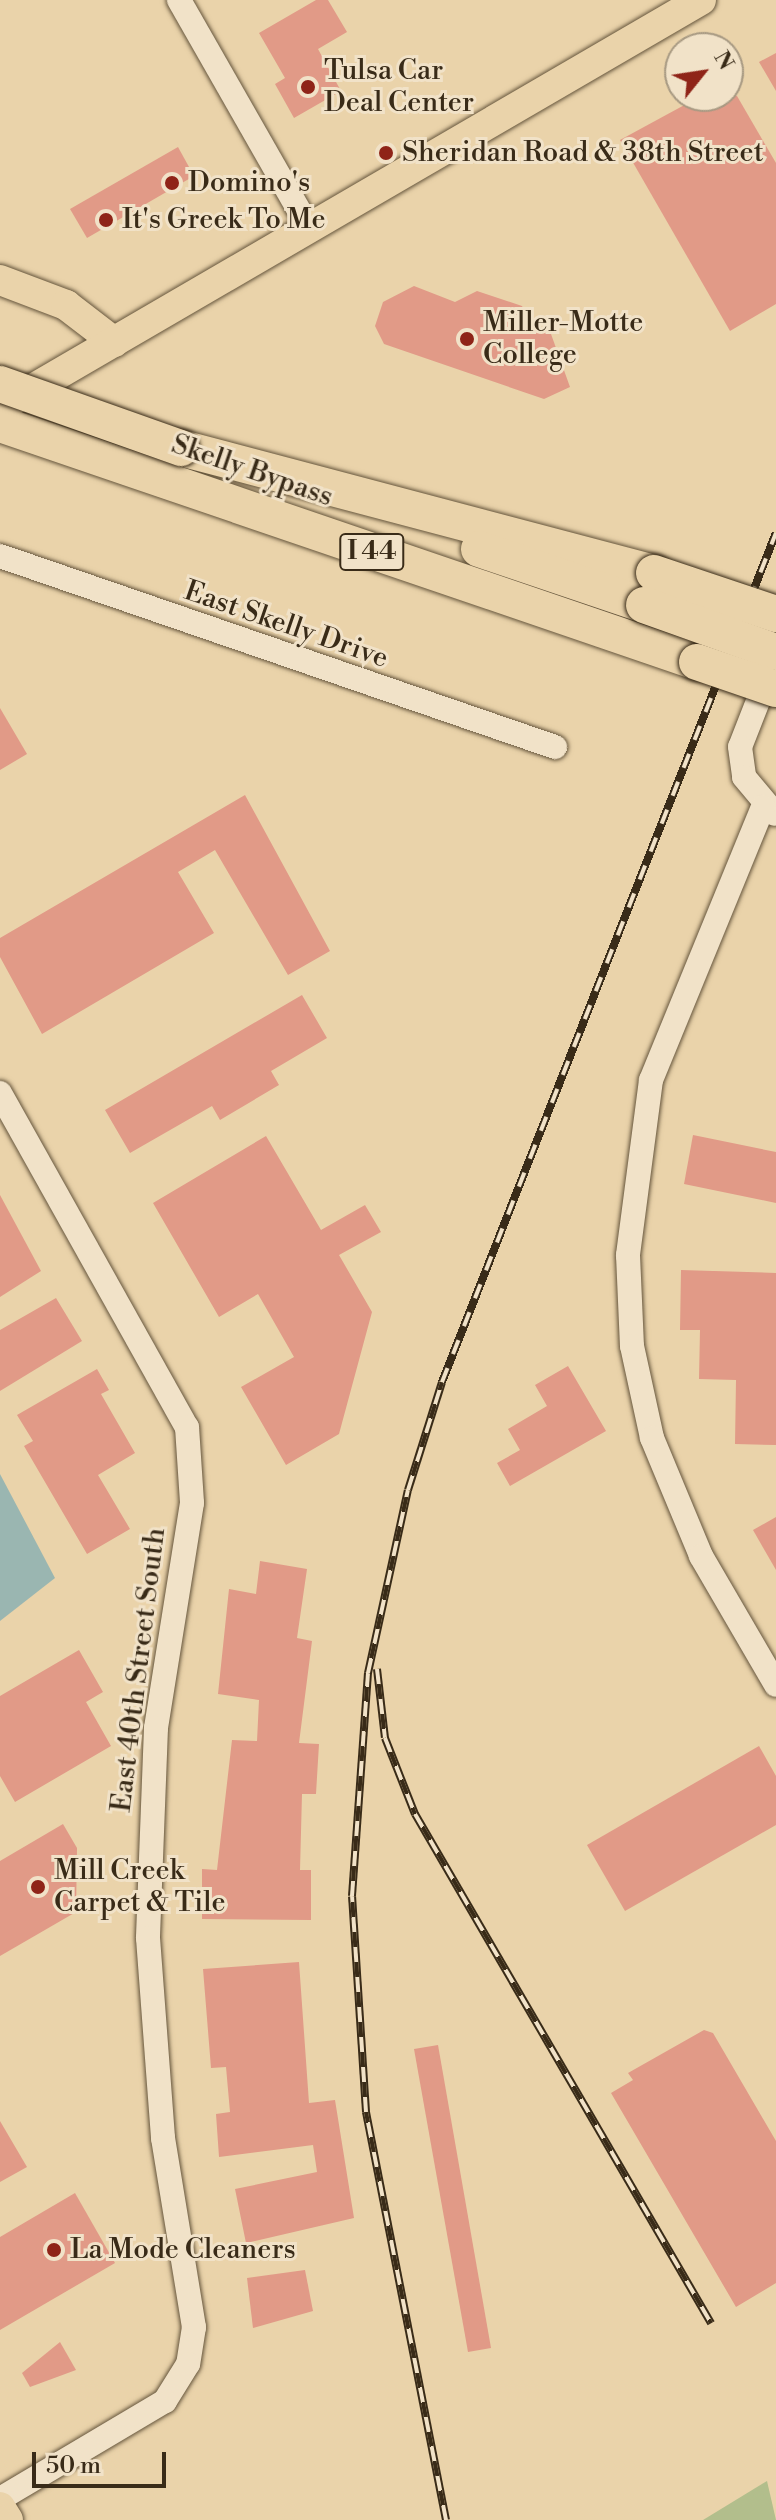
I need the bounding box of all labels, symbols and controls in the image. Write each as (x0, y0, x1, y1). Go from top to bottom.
north arrow (664, 32, 744, 112)
text: N (707, 46, 740, 75)
place label: Tulsa Car Deal Center (324, 54, 474, 120)
marker: Tulsa Car Deal Center (299, 78, 317, 96)
place label: Sheridan Road & 38th Street (402, 136, 764, 170)
marker: Sheridan Road & 38th Street (377, 144, 395, 162)
place label: Domino's (188, 166, 310, 200)
marker: Domino's (163, 174, 181, 192)
place label: It's Greek To Me (122, 203, 326, 237)
marker: It's Greek To Me (97, 211, 115, 229)
place label: Miller-Motte College (483, 306, 643, 372)
marker: Miller-Motte College (458, 330, 476, 348)
street label: Skelly Bypass (167, 428, 337, 514)
road number: I 44 (338, 530, 406, 574)
street label: East Skelly Drive (180, 574, 392, 676)
street label: East 40th Street South (105, 1526, 173, 1814)
place label: Mill Creek Carpet & Tile (54, 1854, 226, 1920)
marker: Mill Creek Carpet & Tile (29, 1878, 47, 1896)
place label: La Mode Cleaners (70, 2233, 296, 2267)
marker: La Mode Cleaners (45, 2241, 63, 2259)
scale bar (36, 2436, 170, 2486)
text: 50 m (46, 2451, 101, 2481)

